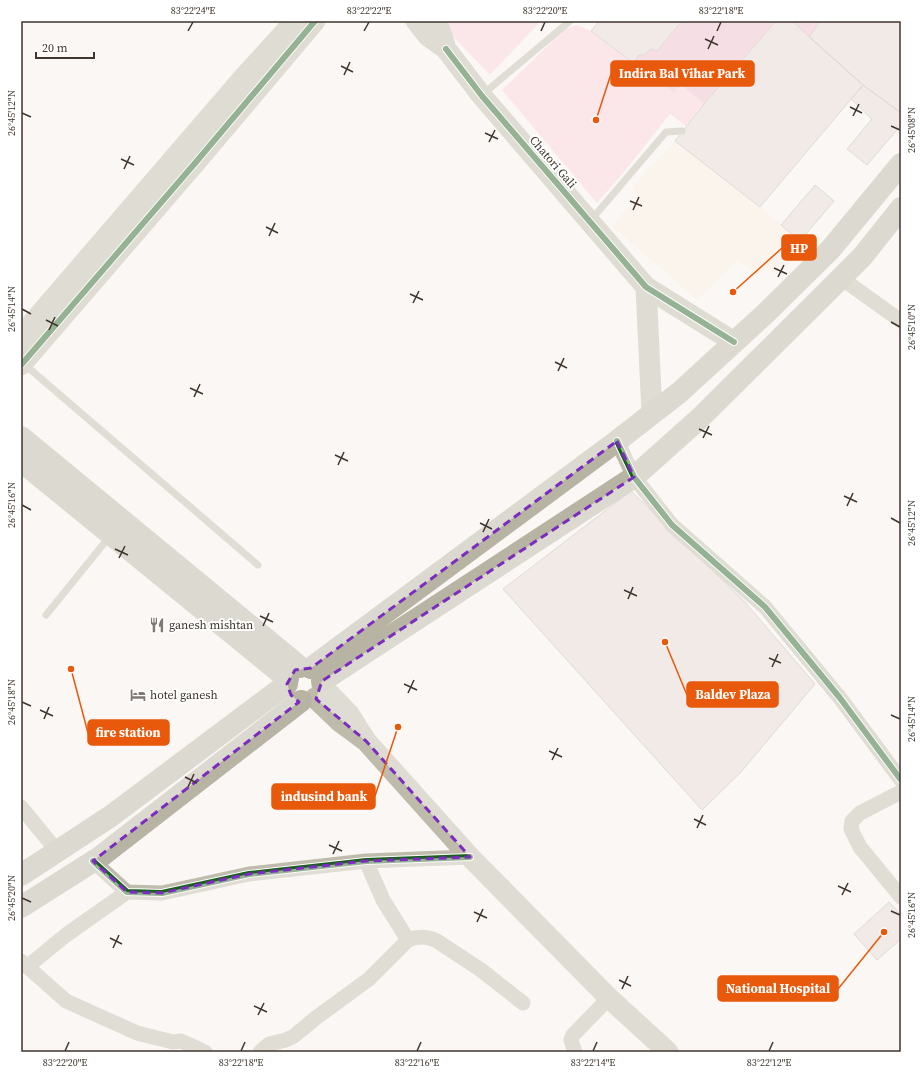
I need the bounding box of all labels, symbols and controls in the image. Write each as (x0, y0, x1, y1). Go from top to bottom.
text: 83°22'24"E (171, 4, 215, 17)
text: 83°22'22"E (347, 4, 391, 17)
text: 83°22'20"E (523, 4, 567, 17)
text: 83°22'18"E (699, 4, 743, 17)
scale bar (36, 34, 94, 60)
text: 20 m (42, 40, 68, 56)
callout: Indira Bal Vihar Park (611, 61, 754, 86)
text: Indira Bal Vihar Park (619, 65, 745, 82)
text: 26°45'12"N (5, 90, 18, 136)
text: 26°45'08"N (905, 107, 918, 153)
street label: Chatori Gali (526, 132, 580, 192)
callout: HP (782, 235, 816, 260)
text: HP (790, 240, 808, 257)
text: 26°45'14"N (5, 286, 18, 332)
text: 26°45'10"N (905, 304, 918, 350)
text: 26°45'16"N (5, 482, 18, 528)
text: 26°45'12"N (905, 500, 918, 546)
restaurant icon: ganesh mishtan (148, 616, 166, 634)
place label: ganesh mishtan (169, 617, 253, 633)
text: 26°45'18"N (5, 679, 18, 725)
callout: Baldev Plaza (687, 682, 778, 707)
hotel icon: hotel ganesh (129, 686, 147, 704)
text: Baldev Plaza (695, 686, 771, 703)
place label: hotel ganesh (150, 687, 218, 703)
text: 26°45'14"N (905, 696, 918, 742)
callout: fire station (88, 720, 169, 745)
text: fire station (95, 724, 161, 741)
callout: indusind bank (272, 784, 375, 809)
text: indusind bank (281, 788, 368, 805)
text: 26°45'20"N (5, 875, 18, 921)
text: 26°45'16"N (905, 892, 918, 938)
callout: National Hospital (718, 976, 838, 1001)
text: National Hospital (726, 980, 830, 997)
text: 83°22'20"E (43, 1056, 87, 1069)
text: 83°22'18"E (219, 1056, 263, 1069)
text: 83°22'16"E (395, 1056, 439, 1069)
text: 83°22'14"E (571, 1056, 615, 1069)
text: 83°22'12"E (747, 1056, 791, 1069)

